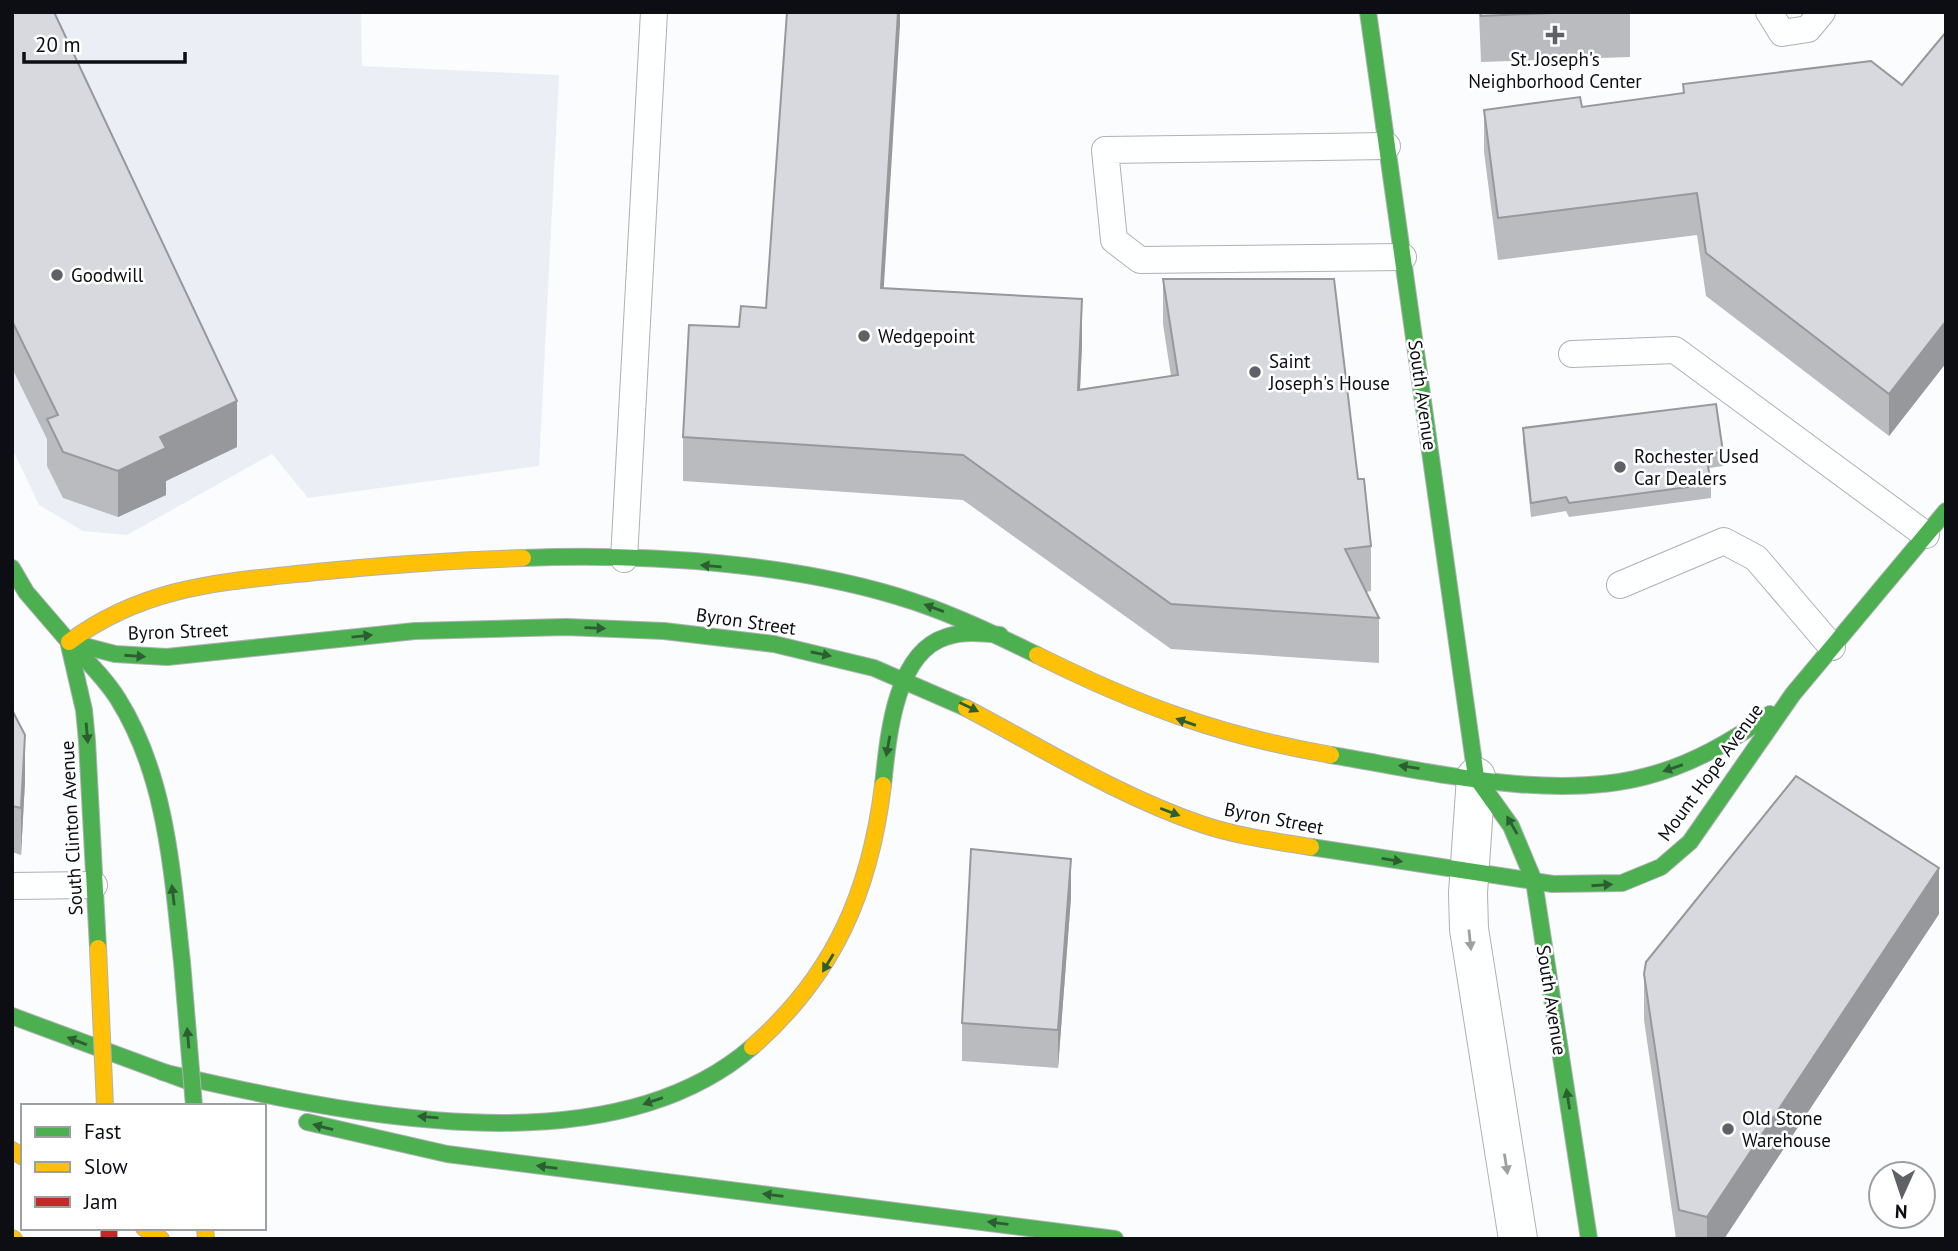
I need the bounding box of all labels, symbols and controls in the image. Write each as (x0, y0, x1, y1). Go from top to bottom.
scale bar (24, 21, 186, 65)
marker: St. Joseph's Neighborhood Center (1545, 25, 1565, 45)
text: 20 m (35, 31, 81, 58)
place label: St. Joseph's Neighborhood Center (1468, 47, 1642, 93)
place label: Goodwill (71, 263, 144, 287)
marker: Goodwill (49, 267, 65, 283)
place label: Wedgepoint (878, 324, 976, 348)
marker: Wedgepoint (856, 328, 872, 344)
street label: South Avenue (1403, 338, 1443, 452)
place label: Saint Joseph's House (1268, 349, 1390, 395)
marker: Saint Joseph's House (1247, 364, 1263, 380)
place label: Rochester Used Car Dealers (1634, 444, 1759, 490)
marker: Rochester Used Car Dealers (1612, 459, 1628, 475)
one-way arrow (700, 560, 722, 571)
street label: Byron Street (695, 602, 798, 640)
one-way arrow (924, 603, 945, 614)
street label: Byron Street (127, 617, 229, 645)
one-way arrow (584, 623, 606, 634)
one-way arrow (351, 630, 373, 641)
one-way arrow (810, 648, 832, 659)
one-way arrow (125, 651, 147, 662)
street label: Mount Hope Avenue (1652, 699, 1768, 845)
one-way arrow (959, 701, 979, 713)
one-way arrow (1176, 716, 1197, 727)
one-way arrow (82, 723, 93, 745)
one-way arrow (882, 735, 893, 757)
street label: South Clinton Avenue (54, 740, 88, 916)
one-way arrow (1397, 761, 1419, 772)
one-way arrow (1662, 763, 1683, 774)
street label: Byron Street (1222, 797, 1326, 839)
one-way arrow (1160, 807, 1181, 818)
one-way arrow (1506, 816, 1518, 835)
one-way arrow (1381, 855, 1403, 866)
one-way arrow (1591, 879, 1613, 890)
one-way arrow (168, 883, 179, 905)
one-way arrow (1465, 929, 1476, 951)
street label: South Avenue (1531, 943, 1573, 1057)
one-way arrow (822, 954, 834, 973)
one-way arrow (183, 1027, 194, 1049)
one-way arrow (66, 1035, 87, 1046)
one-way arrow (1562, 1088, 1573, 1110)
one-way arrow (642, 1096, 663, 1107)
legend (21, 1104, 266, 1230)
place label: Old Stone Warehouse (1742, 1106, 1831, 1152)
one-way arrow (417, 1111, 439, 1122)
text: Fast (84, 1118, 121, 1145)
one-way arrow (312, 1121, 334, 1132)
marker: Old Stone Warehouse (1720, 1121, 1736, 1137)
text: Slow (84, 1153, 128, 1180)
one-way arrow (1501, 1153, 1512, 1175)
north arrow (1867, 1160, 1937, 1230)
one-way arrow (536, 1161, 558, 1172)
text: Jam (83, 1188, 118, 1215)
one-way arrow (762, 1189, 784, 1200)
text: N (1894, 1200, 1908, 1224)
one-way arrow (987, 1218, 1009, 1229)

